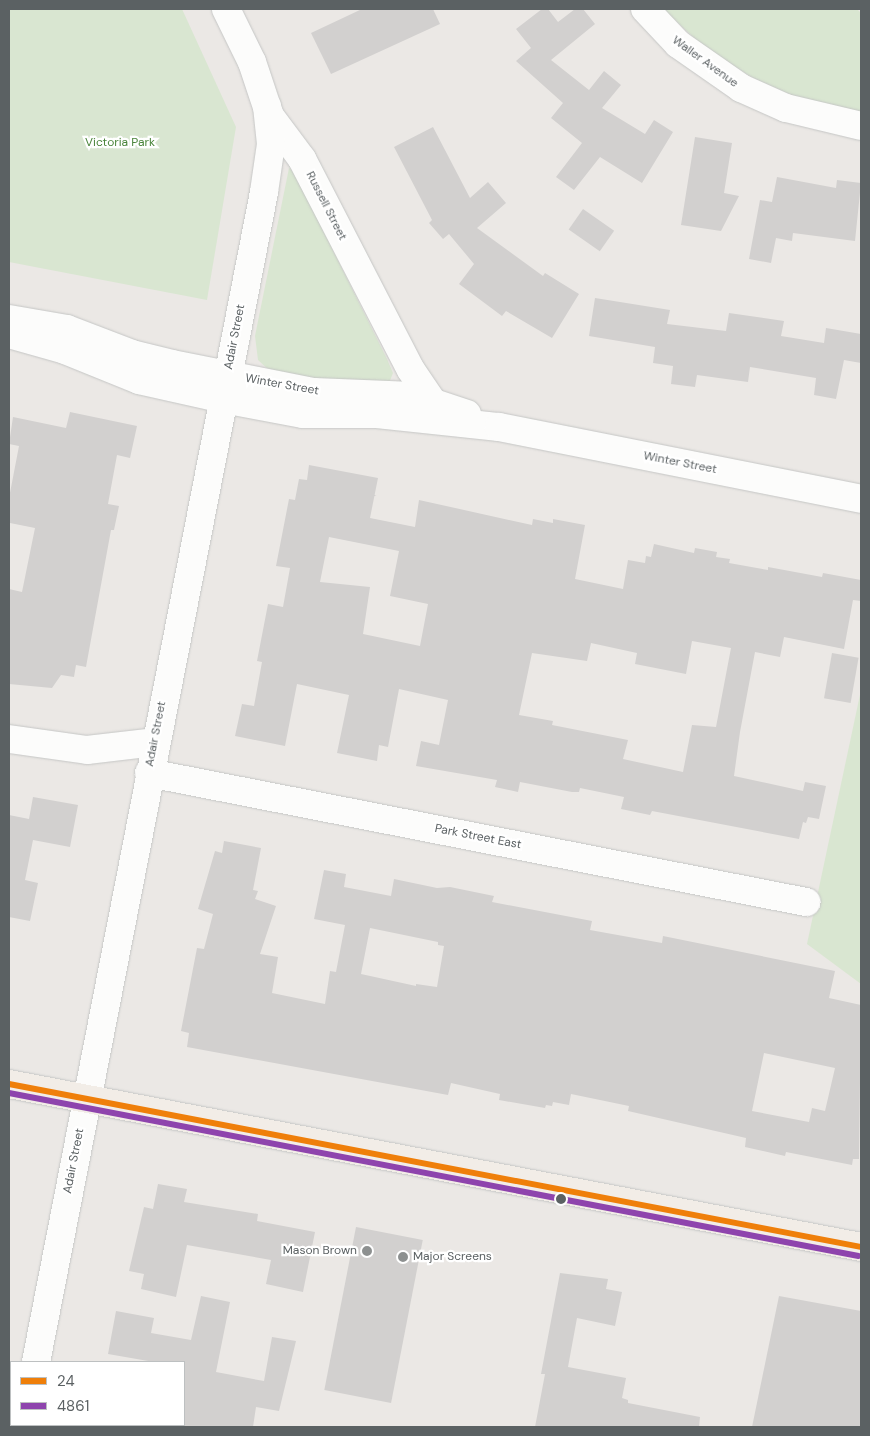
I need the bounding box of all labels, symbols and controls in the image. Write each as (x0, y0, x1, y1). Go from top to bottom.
street label: Waller Avenue (669, 33, 741, 91)
park label: Victoria Park (85, 136, 155, 150)
street label: Russell Street (302, 169, 350, 243)
street label: Adair Street (222, 303, 248, 371)
street label: Winter Street (244, 371, 320, 399)
street label: Winter Street (642, 449, 718, 477)
street label: Adair Street (143, 700, 169, 768)
street label: Park Street East (434, 822, 522, 852)
street label: Adair Street (61, 1127, 87, 1195)
unlabelled marker (556, 1194, 566, 1204)
place label: Mason Brown (283, 1244, 357, 1258)
marker: Mason Brown (361, 1245, 373, 1257)
place label: Major Screens (413, 1250, 492, 1264)
marker: Major Screens (397, 1251, 409, 1263)
legend (10, 1361, 185, 1426)
text: 24 (57, 1371, 75, 1391)
text: 4861 (57, 1396, 89, 1416)

